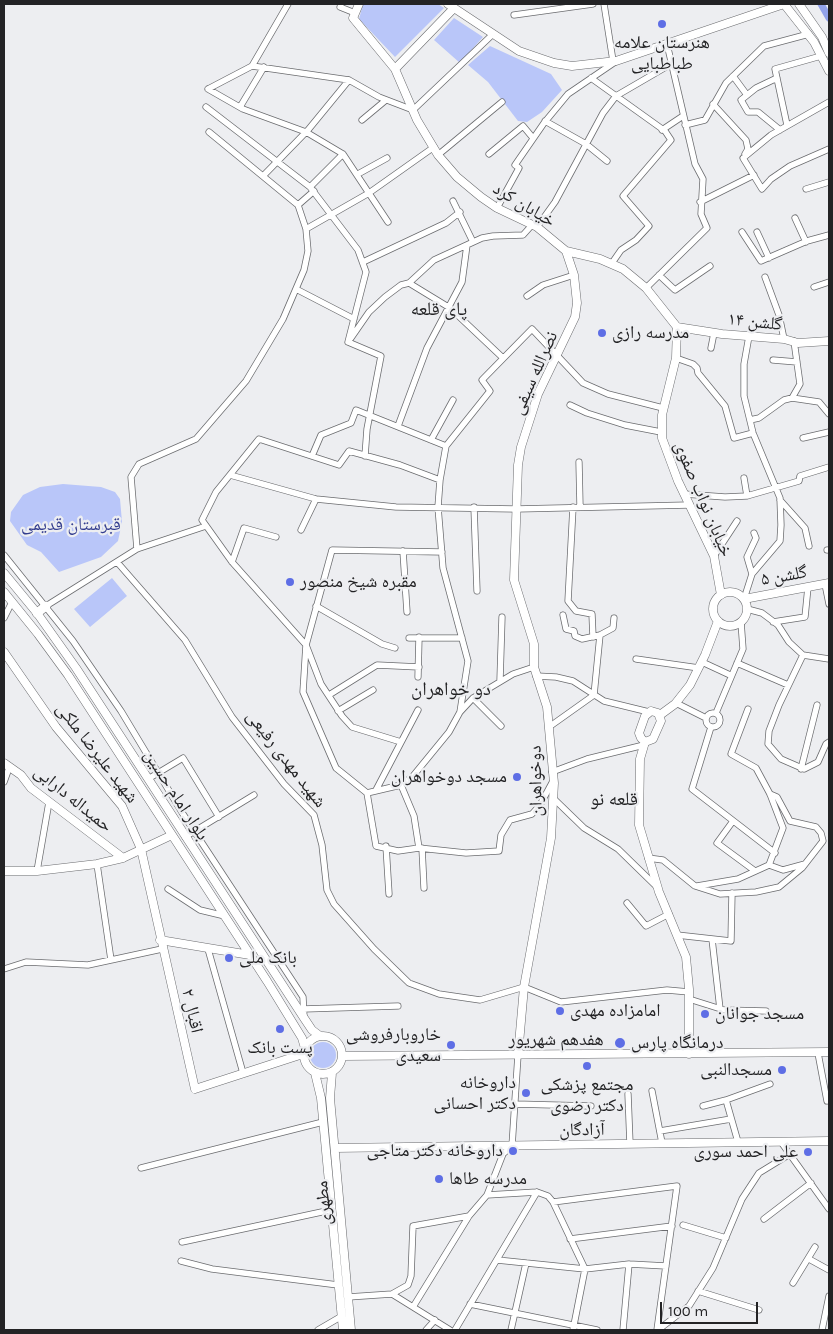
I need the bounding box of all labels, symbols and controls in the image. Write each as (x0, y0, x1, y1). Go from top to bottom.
marker: هنرستان علامه طباطبایی (656, 18, 668, 30)
place label: هنرستان علامه طباطبایی (614, 32, 710, 74)
street label: خیابان کرد (489, 178, 559, 232)
district label: پای قلعه (411, 299, 467, 321)
street label: گلشن ۱۴ (727, 308, 783, 336)
place label: مدرسه رازی (612, 322, 689, 344)
marker: مدرسه رازی (596, 327, 608, 339)
street label: نصرالله سیفی (507, 328, 563, 418)
street label: خیابان نواب صفوی (669, 438, 737, 560)
park label: قبرستان قدیمی (21, 514, 121, 536)
street label: گلشن ۵ (759, 561, 809, 591)
place label: مقبره شیخ منصور (300, 571, 417, 593)
marker: مقبره شیخ منصور (284, 576, 296, 588)
district label: دو خواهران (411, 679, 491, 701)
street label: شهید علیرضا ملکی (51, 698, 143, 808)
street label: شهید مهدی رفیعی (241, 706, 331, 812)
street label: دوخواهران (525, 745, 547, 817)
street label: بلوار امام حسین (139, 746, 213, 844)
street label: حمیداله دارابی (29, 761, 117, 837)
place label: مسجد دوخواهران (391, 766, 507, 788)
marker: مسجد دوخواهران (511, 771, 523, 783)
district label: قلعه نو (590, 789, 638, 811)
place label: بانک ملی (239, 947, 297, 969)
marker: بانک ملی (223, 952, 235, 964)
street label: اقبال ۲ (176, 987, 208, 1035)
place label: امامزاده مهدی (570, 1000, 661, 1022)
place label: مسجد جوانان (715, 1003, 804, 1025)
marker: امامزاده مهدی (554, 1005, 566, 1017)
marker: مسجد جوانان (699, 1008, 711, 1020)
marker: پست بانک (274, 1023, 286, 1035)
place label: خاروبارفروشی سعیدی (346, 1024, 441, 1066)
street label: هفدهم شهریور (508, 1029, 604, 1051)
place label: درمانگاه پارس (631, 1032, 723, 1054)
marker: درمانگاه پارس (613, 1036, 627, 1050)
place label: پست بانک (247, 1037, 313, 1059)
marker: خاروبارفروشی سعیدی (445, 1039, 457, 1051)
place label: مسجدالنبی (700, 1059, 772, 1081)
marker: مجتمع پزشکی دکتر رضوی (581, 1060, 593, 1072)
marker: مسجدالنبی (776, 1064, 788, 1076)
place label: داروخانه دکتر احسانی (434, 1072, 516, 1114)
place label: مجتمع پزشکی دکتر رضوی (541, 1074, 633, 1116)
marker: داروخانه دکتر احسانی (520, 1087, 532, 1099)
street label: آزادگان (559, 1119, 605, 1141)
place label: داروخانه دکتر متاجی (367, 1140, 503, 1162)
place label: علی احمد سوری (694, 1141, 798, 1163)
marker: داروخانه دکتر متاجی (507, 1145, 519, 1157)
marker: علی احمد سوری (802, 1146, 814, 1158)
place label: مدرسه طاها (449, 1168, 527, 1190)
marker: مدرسه طاها (433, 1173, 445, 1185)
street label: مطهری (311, 1180, 337, 1226)
scale bar (663, 1292, 760, 1324)
text: 100 m (668, 1302, 708, 1320)

